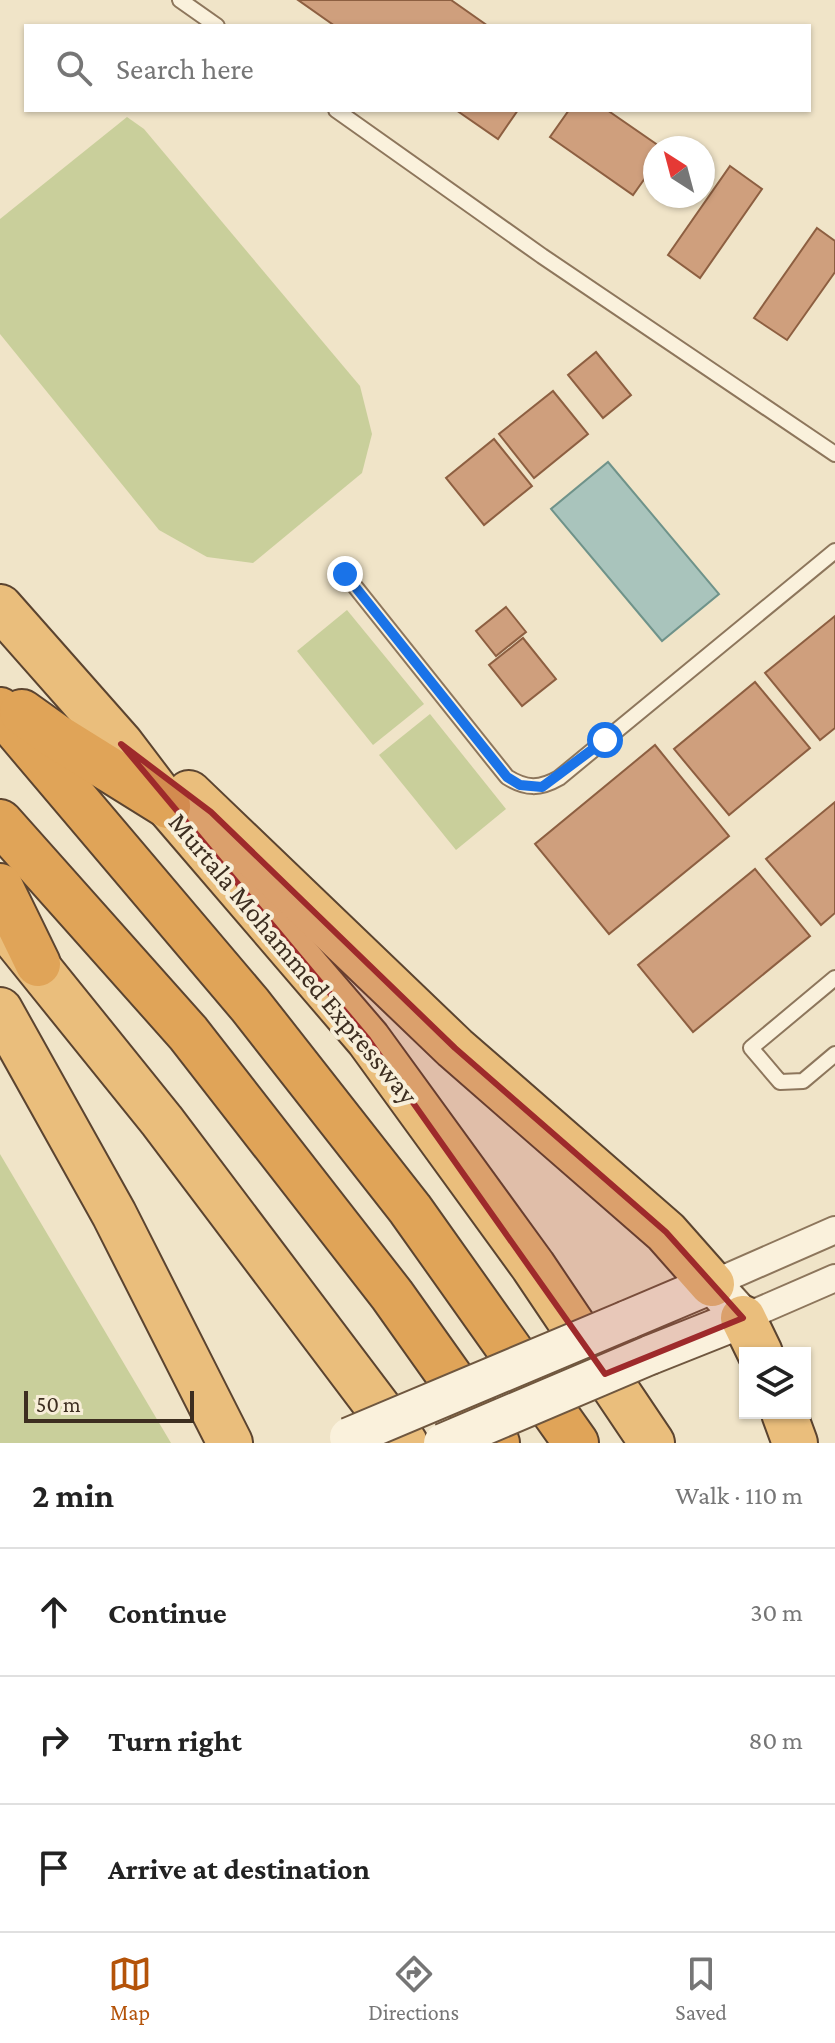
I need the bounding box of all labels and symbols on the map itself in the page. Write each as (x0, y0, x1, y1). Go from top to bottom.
north arrow (643, 136, 715, 208)
route end (327, 556, 363, 592)
route start (587, 722, 623, 758)
street label: Murtala Mohammed Expressway (163, 807, 425, 1111)
scale bar (24, 1387, 194, 1423)

